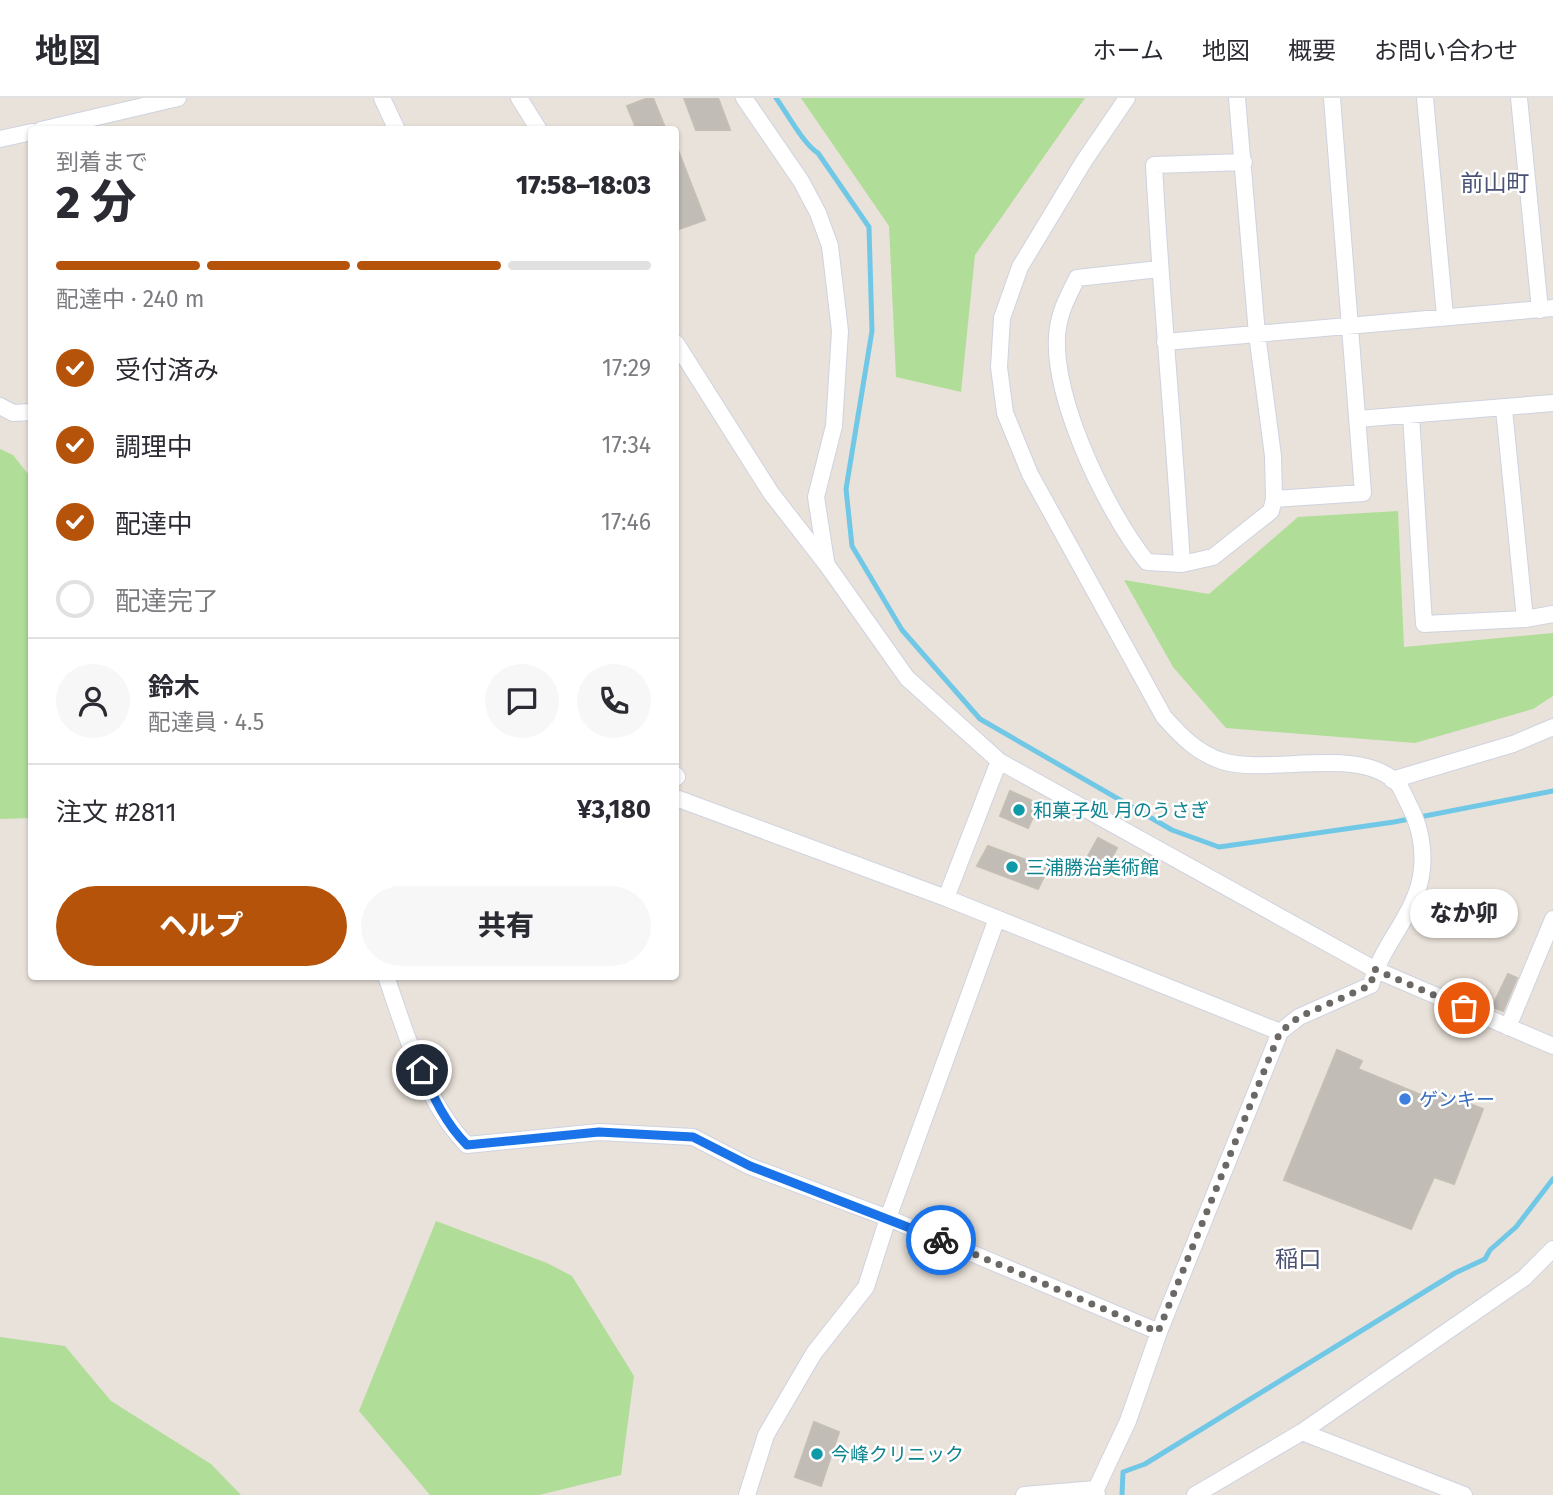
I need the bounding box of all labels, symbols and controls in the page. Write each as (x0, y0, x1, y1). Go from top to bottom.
text: 地図 (35, 31, 101, 71)
text: ホーム (1093, 37, 1164, 65)
text: 地図 (1202, 37, 1250, 65)
text: 概要 (1288, 37, 1336, 65)
text: お問い合わせ (1374, 37, 1518, 65)
text: 到着まで (56, 148, 148, 176)
district label: 前山町 (1461, 169, 1530, 197)
text: 17:58–18:03 (516, 170, 651, 201)
text: 2 分 (56, 175, 137, 230)
text: 配達中 · 240 m (56, 285, 204, 313)
icon: check (56, 349, 94, 387)
text: 17:29 (602, 354, 651, 382)
text: 受付済み (115, 355, 219, 386)
icon: check (56, 426, 94, 464)
text: 17:34 (602, 431, 651, 459)
text: 調理中 (115, 432, 193, 463)
icon: check (56, 503, 94, 541)
text: 17:46 (601, 508, 651, 536)
text: 配達中 (115, 509, 193, 540)
text: 配達完了 (115, 586, 219, 617)
button: person (56, 664, 130, 738)
button: chat (485, 664, 559, 738)
button: phone (577, 664, 651, 738)
text: 鈴木 (148, 672, 200, 703)
text: 配達員 · 4.5 (148, 708, 264, 736)
text: ¥3,180 (577, 794, 651, 825)
text: 注文 #2811 (56, 797, 177, 828)
place label: 和菓子処 月のうさぎ (1033, 799, 1209, 822)
marker: 和菓子処 月のうさぎ (1011, 802, 1027, 818)
place label: 三浦勝治美術館 (1026, 856, 1159, 879)
marker: 三浦勝治美術館 (1004, 859, 1020, 875)
button: ヘルプ (56, 886, 347, 966)
button: 共有 (361, 886, 651, 966)
callout: なか卯 (1410, 889, 1518, 938)
text: なか卯 (1430, 899, 1499, 927)
pin (1434, 978, 1494, 1038)
icon: bag (1445, 989, 1483, 1027)
pin (392, 1040, 452, 1100)
icon: home (403, 1051, 441, 1089)
place label: ゲンキー (1419, 1088, 1495, 1111)
marker: ゲンキー (1397, 1091, 1413, 1107)
courier (906, 1205, 976, 1275)
icon: bike (922, 1221, 960, 1259)
district label: 稲口 (1275, 1245, 1321, 1273)
place label: 今峰クリニック (831, 1443, 964, 1466)
marker: 今峰クリニック (809, 1446, 825, 1462)

